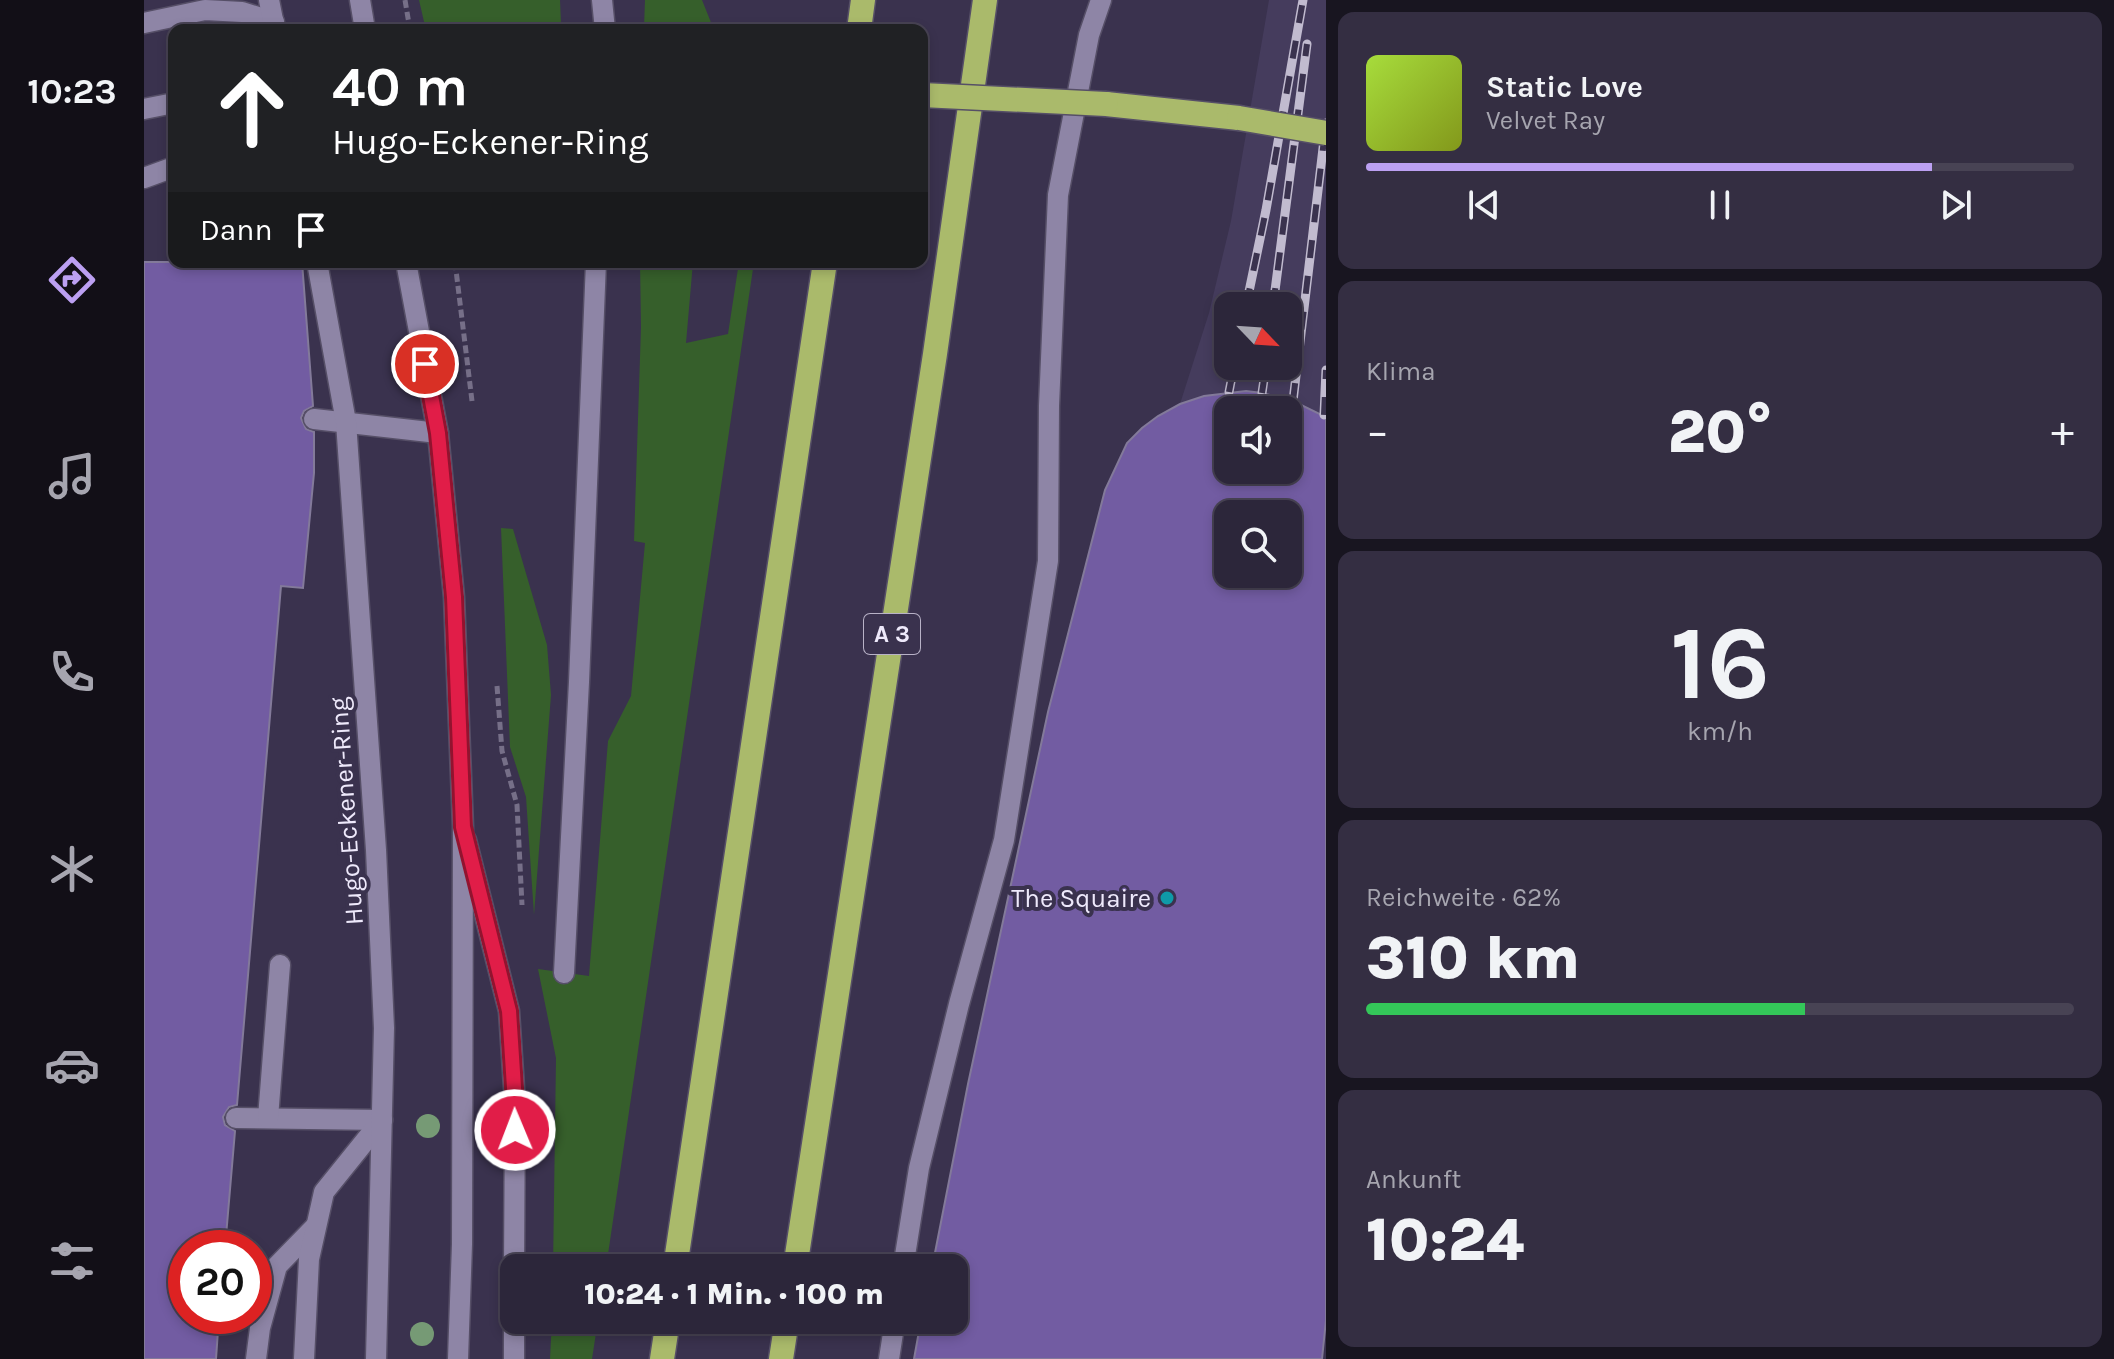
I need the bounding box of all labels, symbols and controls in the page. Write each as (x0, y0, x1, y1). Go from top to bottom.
text: 40 m (332, 54, 468, 119)
icon: ahead (200, 56, 304, 160)
text: Static Love (1486, 69, 1643, 105)
text: 10:23 (27, 70, 117, 112)
text: Velvet Ray (1486, 105, 1605, 136)
text: Hugo-Eckener-Ring (332, 121, 649, 163)
icon: previous (1462, 183, 1506, 227)
icon: pause (1698, 183, 1742, 227)
icon: next (1934, 183, 1978, 227)
icon: arrive (289, 208, 333, 252)
text: Dann (200, 212, 273, 248)
icon: directions (44, 252, 100, 308)
north arrow (1214, 292, 1302, 380)
map controls (1214, 292, 1302, 588)
pin (391, 330, 459, 398)
icon: arrive (403, 342, 447, 386)
text: Klima (1366, 356, 1435, 387)
button: sound (1214, 396, 1302, 484)
text: 20° (1668, 397, 1772, 467)
text: − (1366, 406, 1389, 457)
text: + (2051, 406, 2074, 457)
icon: music (44, 448, 100, 504)
button: search (1214, 500, 1302, 588)
text: 16 (1670, 603, 1770, 724)
road number: A 3 (864, 614, 920, 654)
icon: phone (44, 644, 100, 700)
street label: Hugo-Eckener-Ring (323, 696, 370, 926)
text: km/h (1687, 716, 1753, 747)
icon: climate (44, 841, 100, 897)
text: Reichweite · 62% (1366, 882, 1561, 913)
place label: The Squaire (1011, 883, 1151, 914)
marker: The Squaire (1158, 889, 1176, 907)
text: 310 km (1366, 923, 1580, 993)
icon: car (44, 1037, 100, 1093)
position arrow (473, 1088, 557, 1172)
text: Ankunft (1366, 1164, 1461, 1195)
text: 10:24 (1366, 1205, 1524, 1275)
speed limit sign: 20 (168, 1230, 272, 1334)
icon: filters (44, 1233, 100, 1289)
text: 10:24 · 1 Min. · 100 m (584, 1276, 884, 1312)

